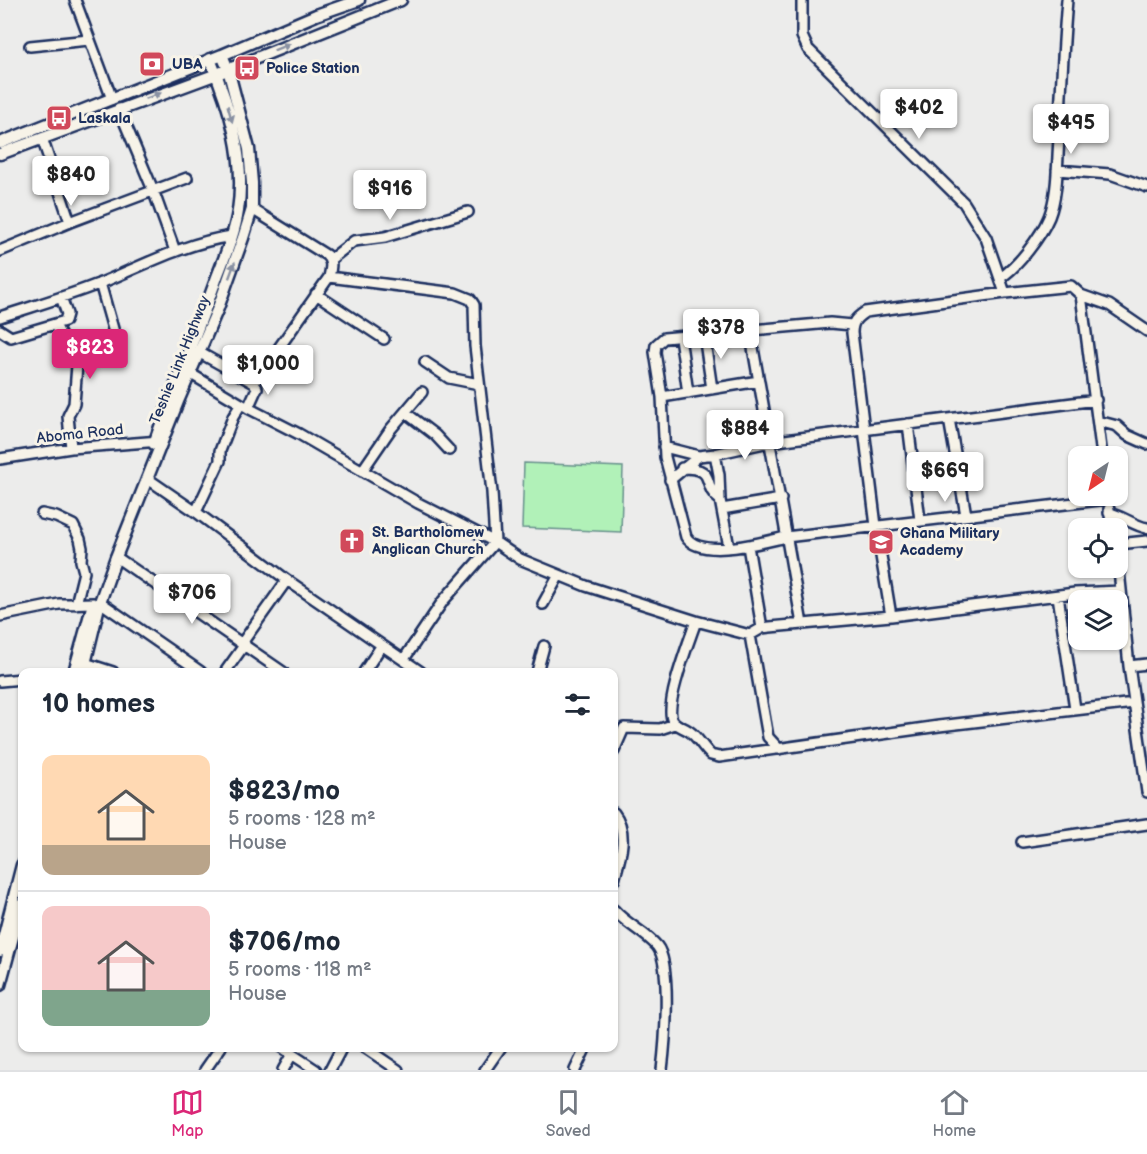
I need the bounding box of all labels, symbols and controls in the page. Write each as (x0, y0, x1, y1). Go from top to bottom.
one-way arrow (274, 42, 292, 52)
bank icon: UBA (137, 49, 167, 79)
bus stop icon: Police Station (232, 53, 262, 83)
place label: UBA (172, 55, 203, 74)
place label: Police Station (266, 59, 360, 78)
pin: $402 (883, 89, 955, 140)
one-way arrow (144, 91, 162, 101)
text: $402 (894, 96, 944, 120)
bus stop icon: Laskala (44, 103, 74, 133)
pin: $495 (1035, 104, 1107, 155)
one-way arrow (226, 105, 235, 123)
place label: Laskala (78, 109, 131, 128)
text: $495 (1047, 111, 1095, 135)
pin: $840 (35, 156, 107, 207)
text: $840 (46, 163, 96, 187)
pin: $916 (354, 170, 426, 221)
text: $916 (367, 177, 413, 201)
one-way arrow (227, 261, 237, 279)
street label: Teshie Link Highway (146, 293, 215, 427)
pin: $378 (685, 309, 757, 360)
text: $378 (697, 316, 745, 340)
pin: $823 (54, 329, 126, 380)
text: $823 (66, 336, 114, 360)
pin: $1,000 (219, 345, 317, 396)
text: $1,000 (236, 352, 300, 376)
pin: $884 (709, 410, 781, 461)
text: $884 (721, 417, 770, 441)
street label: Aboma Road (36, 420, 124, 448)
north arrow (1068, 446, 1128, 506)
map controls (1068, 446, 1128, 650)
pin: $669 (909, 452, 981, 503)
text: $669 (920, 459, 970, 483)
button: locate (1068, 518, 1128, 578)
place label: St. Bartholomew Anglican Church (371, 523, 484, 559)
place label: Ghana Military Academy (899, 524, 1000, 560)
church icon: St. Bartholomew Anglican Church (337, 526, 367, 556)
school or university icon: Ghana Military Academy (866, 527, 896, 557)
pin: $706 (156, 574, 228, 625)
text: $706 (168, 581, 216, 605)
button: layers (1068, 590, 1128, 650)
icon: filters (561, 688, 594, 721)
text: 10 homes (42, 689, 155, 720)
text: $823/mo (228, 776, 340, 807)
icon: home (90, 779, 162, 851)
text: 5 rooms · 128 m² (228, 807, 376, 831)
text: House (228, 831, 287, 855)
text: $706/mo (228, 927, 341, 958)
icon: home (90, 930, 162, 1002)
text: 5 rooms · 118 m² (228, 958, 372, 982)
text: House (228, 982, 287, 1006)
tab: Map (171, 1086, 204, 1141)
tab: Saved (546, 1086, 591, 1141)
tab: Home (933, 1086, 976, 1141)

